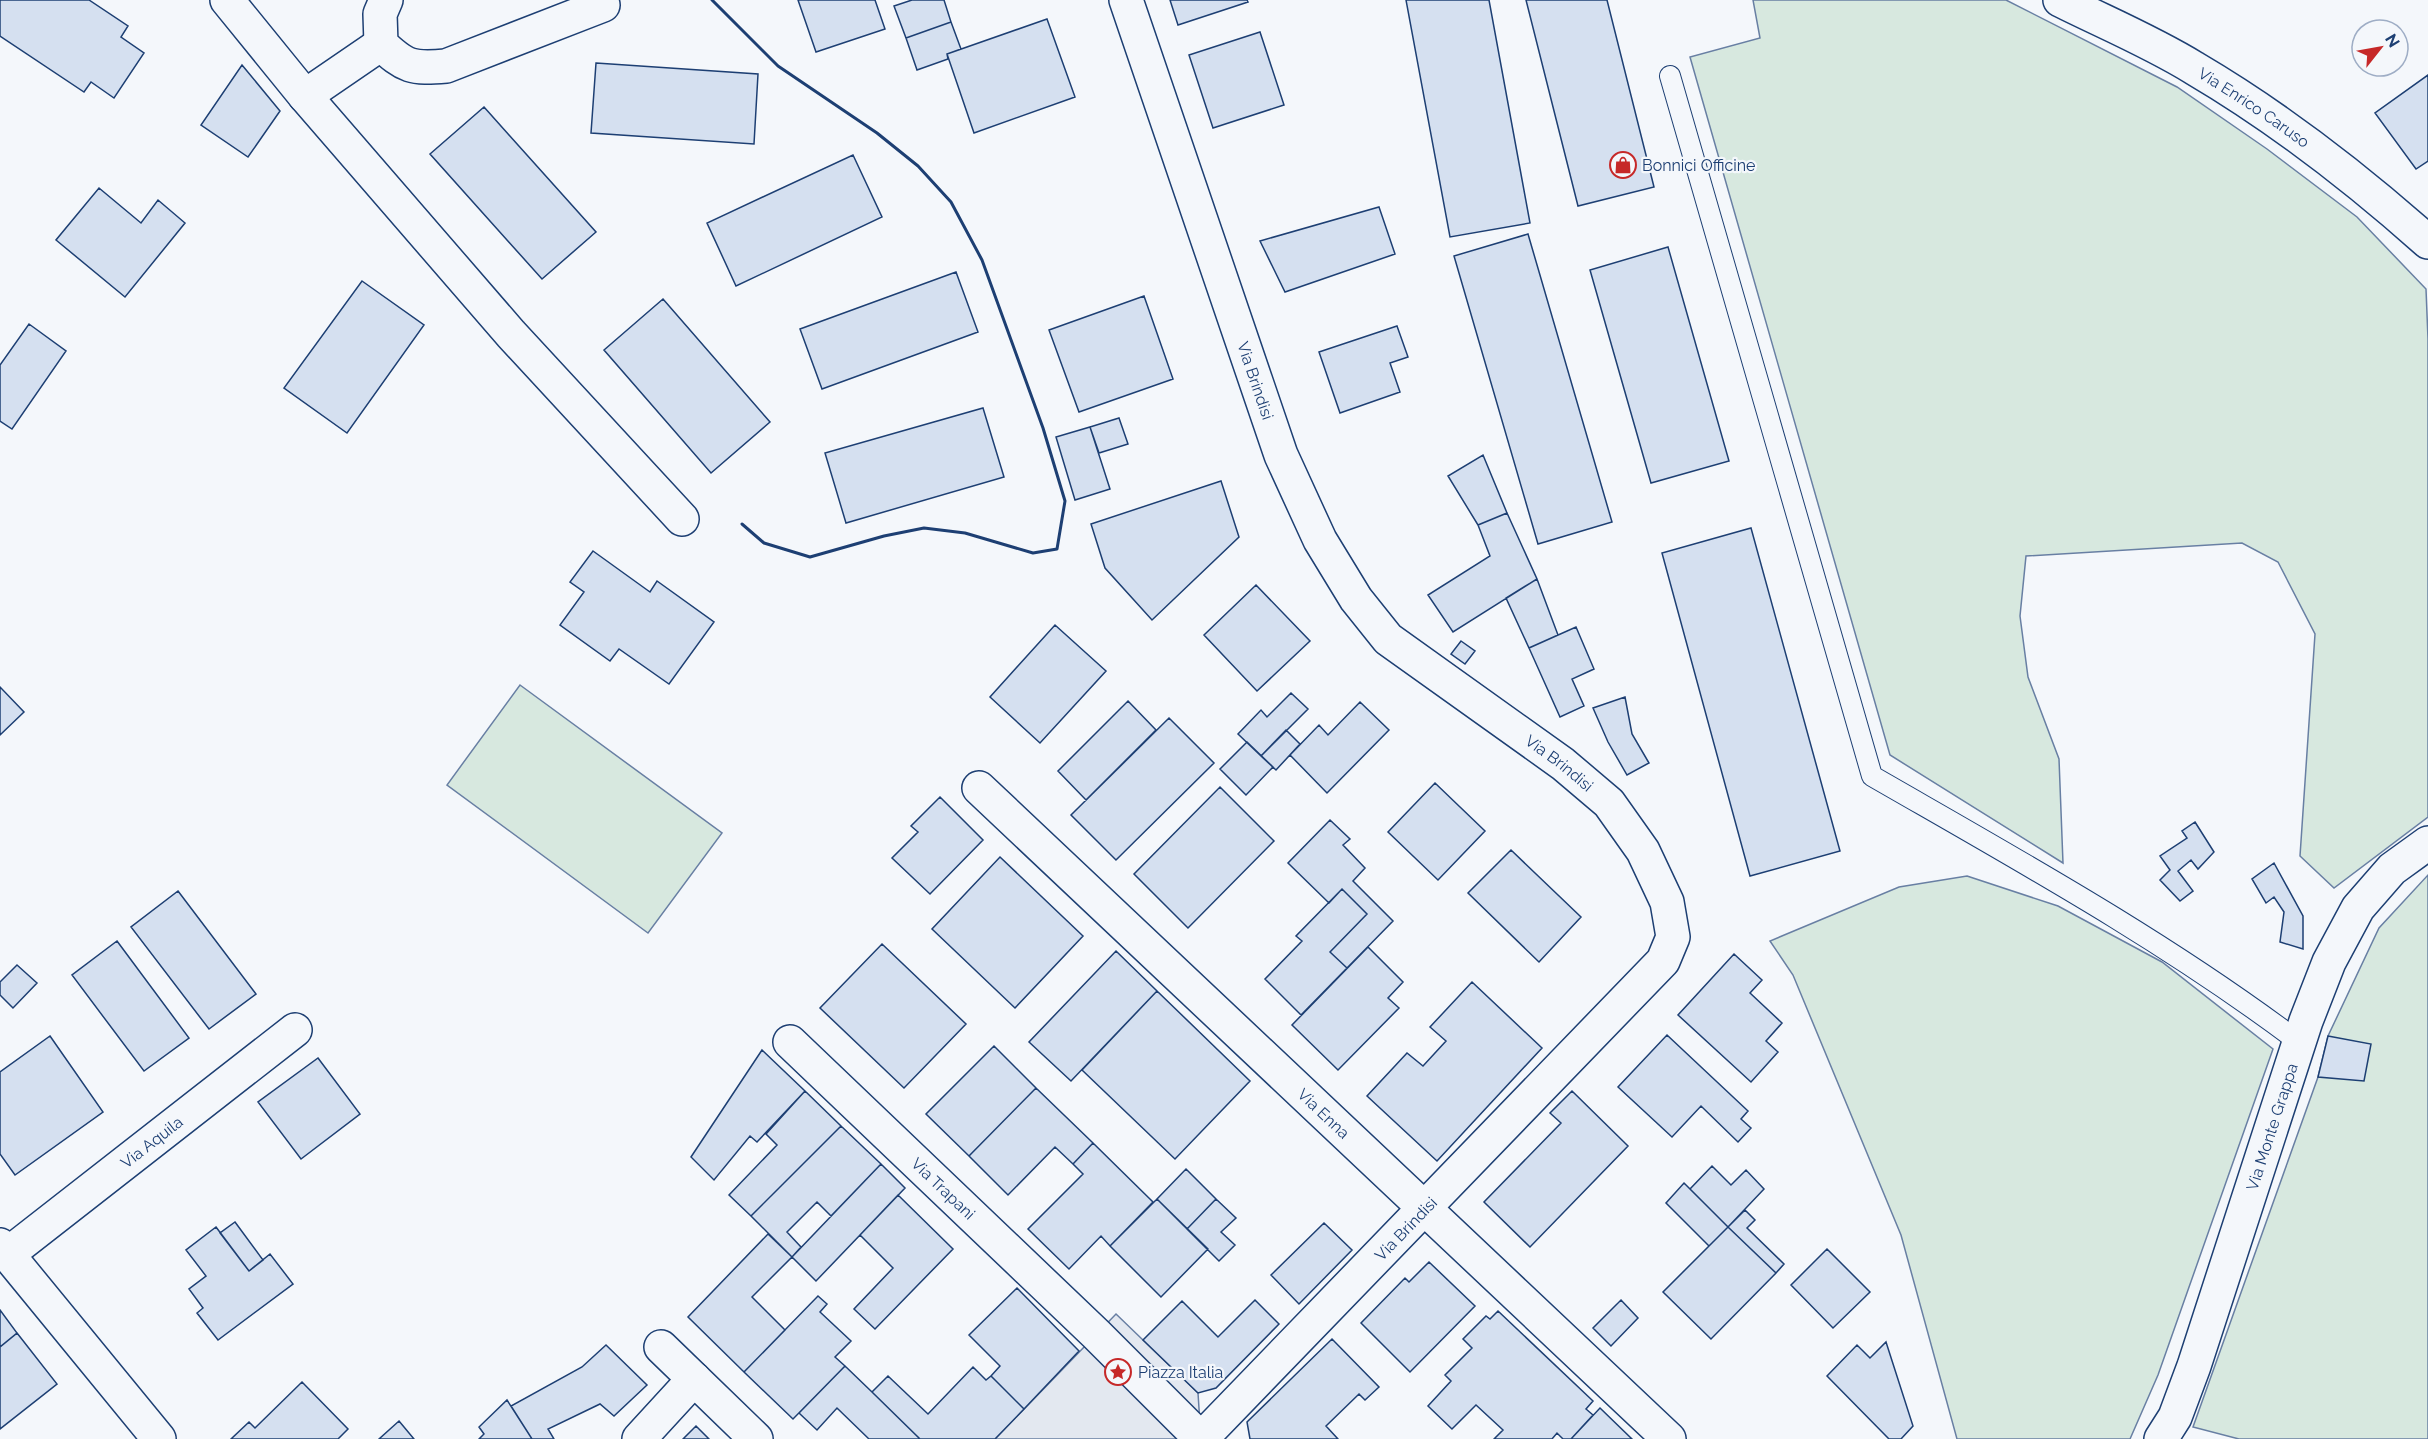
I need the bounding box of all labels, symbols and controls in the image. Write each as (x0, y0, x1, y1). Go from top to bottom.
north arrow (2350, 18, 2410, 78)
text: N (2381, 30, 2404, 51)
street label: Via Enrico Caruso (2195, 63, 2313, 151)
shop icon: Bonnici Officine (1608, 150, 1638, 180)
place label: Bonnici Officine (1642, 156, 1755, 175)
street label: Via Brindisi (1234, 339, 1278, 422)
street label: Via Brindisi (1522, 731, 1597, 795)
street label: Via Monte Grappa (2242, 1061, 2301, 1193)
street label: Via Enna (1294, 1084, 1354, 1142)
street label: Via Aquila (117, 1112, 186, 1172)
street label: Via Trapani (908, 1154, 979, 1223)
street label: Via Brindisi (1371, 1193, 1441, 1265)
place icon: Piazza Italia (1103, 1357, 1133, 1387)
place label: Piazza Italia (1138, 1363, 1223, 1382)

